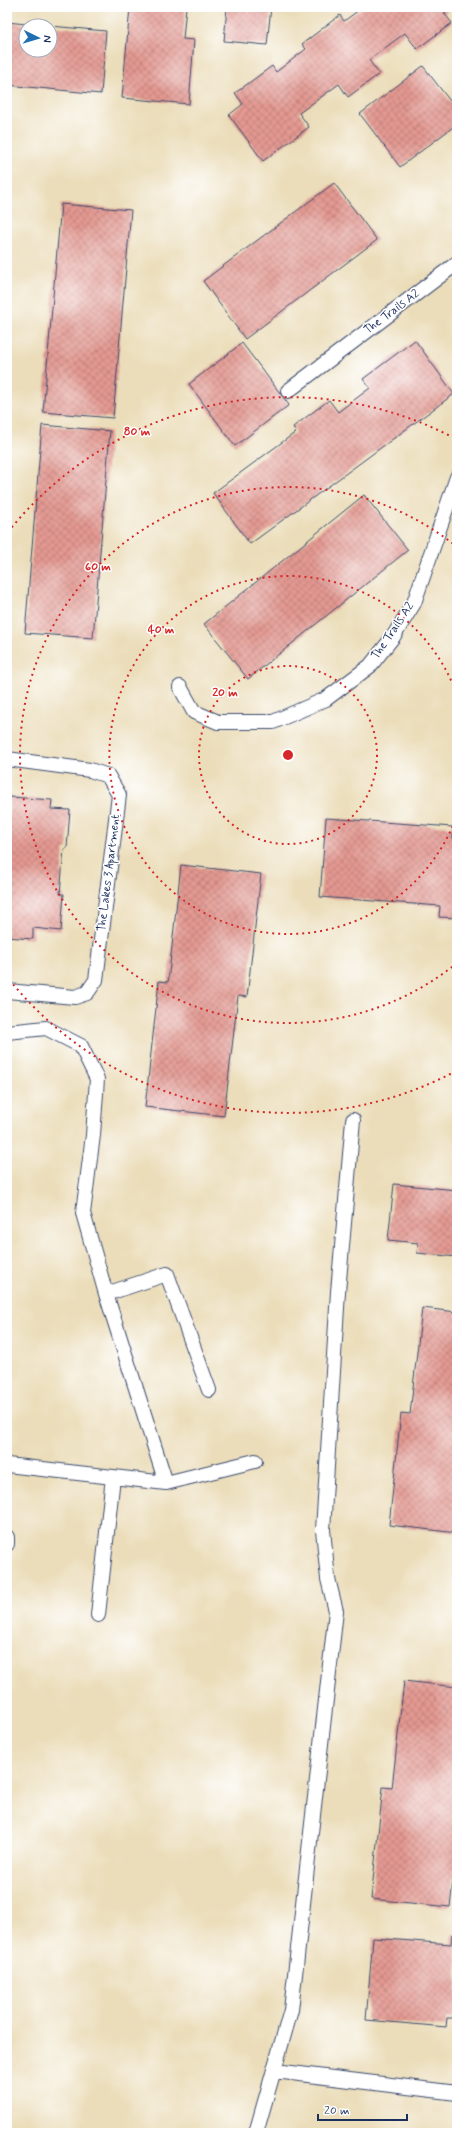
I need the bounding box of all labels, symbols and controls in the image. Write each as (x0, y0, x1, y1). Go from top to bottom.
north arrow (18, 18, 58, 58)
text: N (40, 35, 54, 43)
street label: The Trails A2 (361, 286, 423, 338)
text: 80 m (124, 424, 151, 440)
text: 60 m (85, 559, 111, 575)
street label: The Trails A2 (368, 599, 418, 663)
text: 40 m (148, 622, 175, 638)
text: 20 m (212, 685, 238, 701)
centre of rings (281, 748, 295, 762)
street label: The Lakes 3 Apartment (94, 813, 124, 933)
scale bar (318, 2096, 407, 2122)
text: 20 m (324, 2103, 350, 2119)

